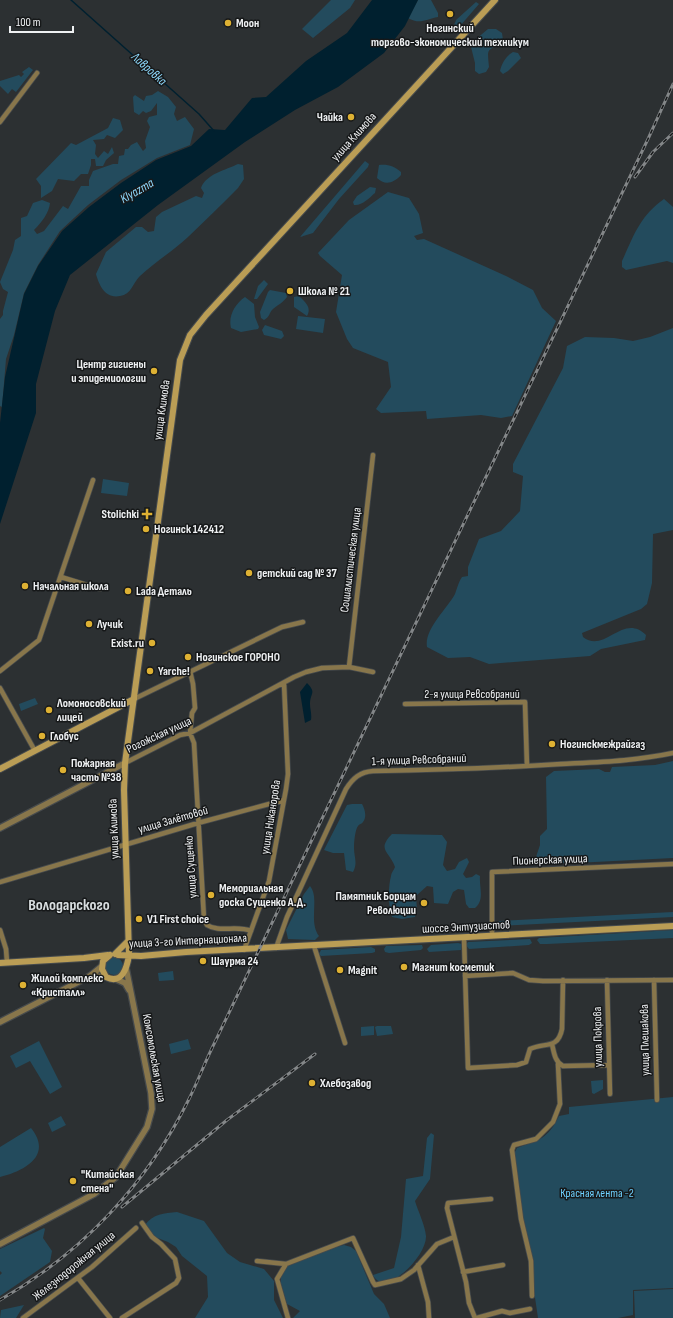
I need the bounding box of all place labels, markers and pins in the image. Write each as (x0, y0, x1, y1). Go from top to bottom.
marker: Ногинский торгово-экономический техникум (445, 9, 455, 19)
place label: Моон (236, 16, 259, 31)
marker: Моон (223, 18, 233, 28)
place label: Ногинский торгово-экономический техникум (371, 21, 529, 50)
place label: Чайка (317, 110, 343, 125)
marker: Чайка (346, 112, 356, 122)
place label: Школа № 21 (298, 284, 350, 299)
marker: Школа № 21 (285, 286, 295, 296)
place label: Центр гигиены и эпидемиологии (71, 357, 146, 386)
marker: Центр гигиены и эпидемиологии (149, 366, 159, 376)
place label: Stolichki (102, 507, 139, 522)
marker: Stolichki (142, 509, 152, 519)
place label: Ногинск 142412 (154, 522, 224, 537)
marker: Ногинск 142412 (141, 524, 151, 534)
place label: детский сад № 37 (257, 566, 337, 581)
marker: детский сад № 37 (244, 568, 254, 578)
place label: Начальная школа (33, 579, 109, 594)
marker: Начальная школа (20, 581, 30, 591)
place label: Lada Деталь (136, 584, 192, 599)
marker: Lada Деталь (123, 586, 133, 596)
place label: Лучик (96, 617, 124, 632)
marker: Лучик (84, 619, 94, 629)
place label: Exist.ru (111, 636, 144, 651)
marker: Exist.ru (147, 638, 157, 648)
place label: Ногинское ГОРОНО (196, 650, 280, 665)
marker: Ногинское ГОРОНО (183, 652, 193, 662)
place label: Yarche! (158, 664, 190, 679)
marker: Yarche! (145, 666, 155, 676)
place label: Ломоносовский лицей (56, 696, 126, 725)
marker: Ломоносовский лицей (44, 705, 54, 715)
place label: Глобус (50, 729, 79, 744)
marker: Глобус (37, 731, 47, 741)
place label: Ногинскмежрайгаз (560, 737, 645, 752)
marker: Ногинскмежрайгаз (547, 739, 557, 749)
place label: Пожарная часть №38 (71, 756, 122, 785)
marker: Пожарная часть №38 (58, 765, 68, 775)
place label: Мемориальная доска Сущенко А.Д. (219, 881, 306, 910)
place label: Памятник Борцам Революции (335, 889, 416, 918)
marker: Мемориальная доска Сущенко А.Д. (206, 890, 216, 900)
marker: Памятник Борцам Революции (419, 898, 429, 908)
place label: V1 First choice (147, 912, 209, 927)
marker: V1 First choice (134, 914, 144, 924)
place label: Шаурма 24 (211, 954, 259, 969)
marker: Шаурма 24 (198, 956, 208, 966)
place label: Магнит косметик (412, 960, 495, 975)
marker: Магнит косметик (399, 962, 409, 972)
place label: Magnit (348, 963, 377, 978)
marker: Magnit (335, 965, 345, 975)
place label: Жилой комплекс «Кристалл» (31, 971, 103, 1000)
marker: Жилой комплекс «Кристалл» (18, 980, 28, 990)
place label: Хлебозавод (319, 1076, 371, 1091)
marker: Хлебозавод (307, 1078, 317, 1088)
place label: "Китайская стена" (81, 1167, 134, 1196)
marker: "Китайская стена" (68, 1176, 78, 1186)

